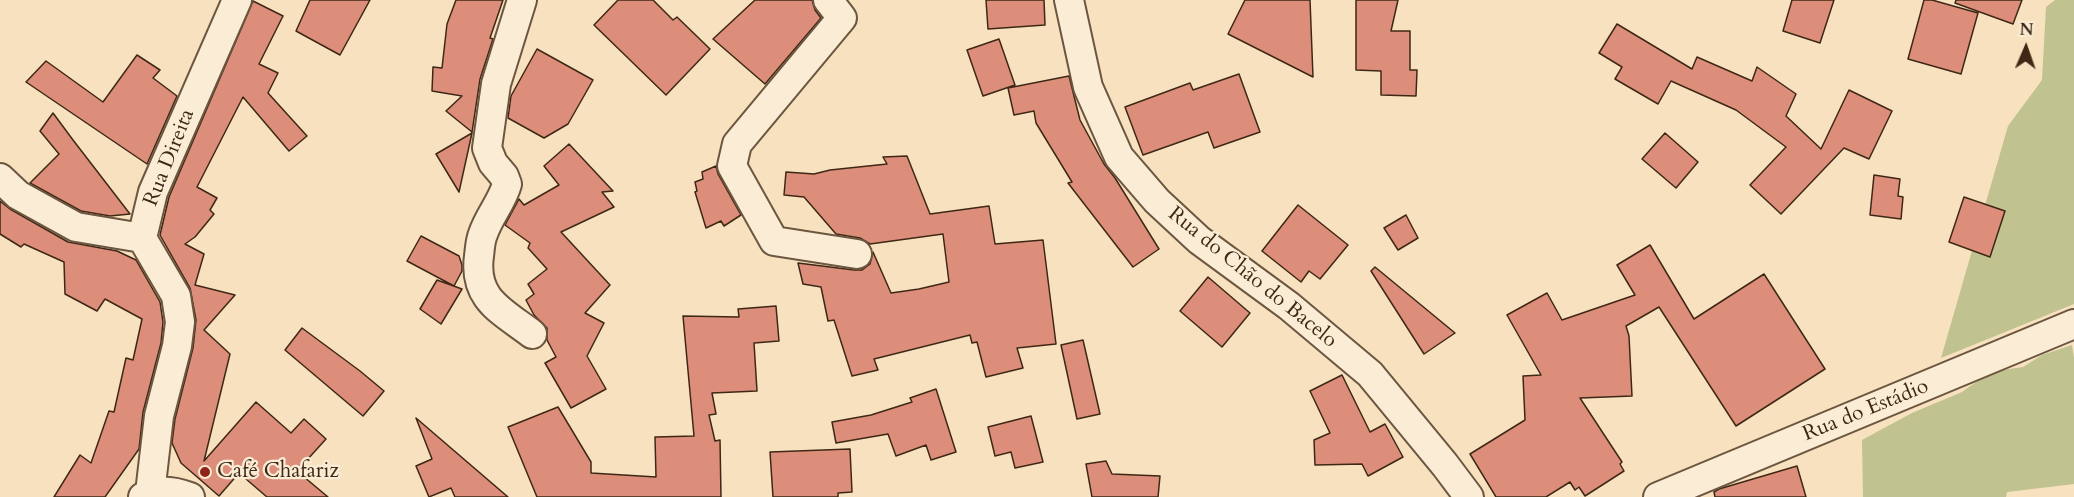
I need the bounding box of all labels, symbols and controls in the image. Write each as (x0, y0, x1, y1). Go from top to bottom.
north arrow (1996, 18, 2056, 78)
text: N (2019, 19, 2034, 41)
street label: Rua Direita (139, 106, 201, 210)
street label: Rua do Chão do Bacelo (1162, 202, 1342, 354)
street label: Rua do Estádio (1800, 374, 1932, 448)
place label: Café Chafariz (217, 459, 339, 485)
marker: Café Chafariz (198, 465, 212, 479)

